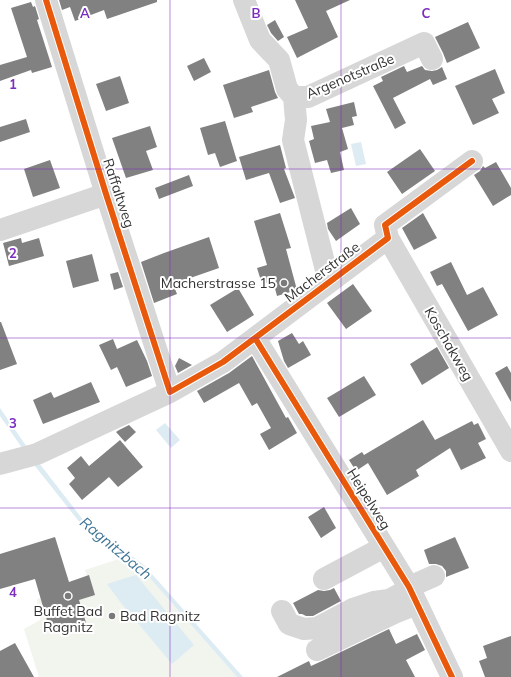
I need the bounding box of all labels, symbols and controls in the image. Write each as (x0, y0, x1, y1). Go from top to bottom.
text: A (80, 5, 90, 21)
text: B (252, 5, 261, 21)
text: C (422, 5, 431, 21)
street label: Argenotstraße (303, 49, 397, 103)
text: 1 (9, 76, 17, 92)
street label: Raffaltweg (99, 156, 139, 230)
street label: Macherstraße (281, 238, 363, 306)
text: 2 (9, 245, 17, 261)
place label: Macherstrasse 15 (161, 274, 276, 292)
marker: Macherstrasse 15 (279, 278, 289, 288)
street label: Koschakweg (421, 304, 477, 384)
text: 3 (9, 415, 17, 431)
street label: Heipelweg (343, 465, 395, 533)
water label: Ragnitzbach (76, 512, 156, 584)
text: 4 (9, 584, 17, 600)
marker: Buffet Bad Ragnitz (63, 591, 73, 601)
place label: Buffet Bad Ragnitz (33, 602, 103, 636)
place label: Bad Ragnitz (120, 607, 200, 625)
marker: Bad Ragnitz (107, 611, 117, 621)

